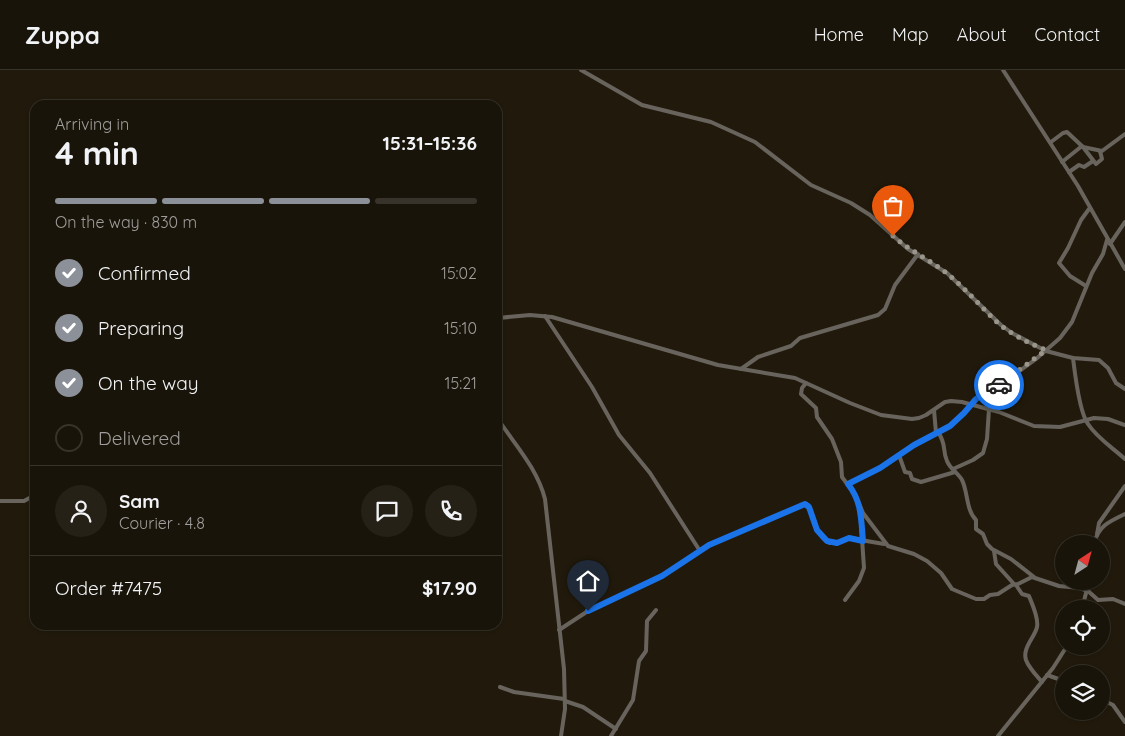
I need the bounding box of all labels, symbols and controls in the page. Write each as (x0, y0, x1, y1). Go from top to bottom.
text: Zuppa (25, 20, 100, 50)
text: Home (814, 23, 864, 46)
text: Map (892, 23, 929, 46)
text: About (957, 23, 1007, 46)
text: Contact (1035, 23, 1100, 46)
text: Arriving in (55, 114, 129, 134)
text: 15:31–15:36 (383, 131, 477, 155)
text: 4 min (55, 133, 139, 173)
pin (872, 185, 914, 236)
icon: bag (879, 192, 907, 220)
text: On the way · 830 m (55, 212, 197, 232)
icon: check (55, 259, 83, 287)
text: Confirmed (98, 261, 191, 285)
text: 15:02 (441, 263, 477, 283)
icon: check (55, 314, 83, 342)
text: Preparing (98, 316, 184, 340)
text: 15:10 (444, 318, 477, 338)
courier (974, 360, 1024, 410)
icon: check (55, 369, 83, 397)
text: On the way (98, 371, 199, 395)
icon: car (985, 371, 1013, 399)
text: 15:21 (445, 373, 477, 393)
text: Delivered (98, 426, 181, 450)
button: person (55, 485, 107, 537)
button: chat (361, 485, 413, 537)
button: phone (425, 485, 477, 537)
text: Sam (119, 489, 160, 513)
text: Courier · 4.8 (119, 513, 205, 533)
north arrow (1055, 535, 1110, 590)
map controls (1055, 535, 1110, 720)
pin (567, 560, 609, 611)
icon: home (574, 567, 602, 595)
text: Order #7475 (55, 576, 162, 600)
text: $17.90 (422, 576, 477, 600)
button: locate (1055, 600, 1110, 655)
button: layers (1055, 665, 1110, 720)

